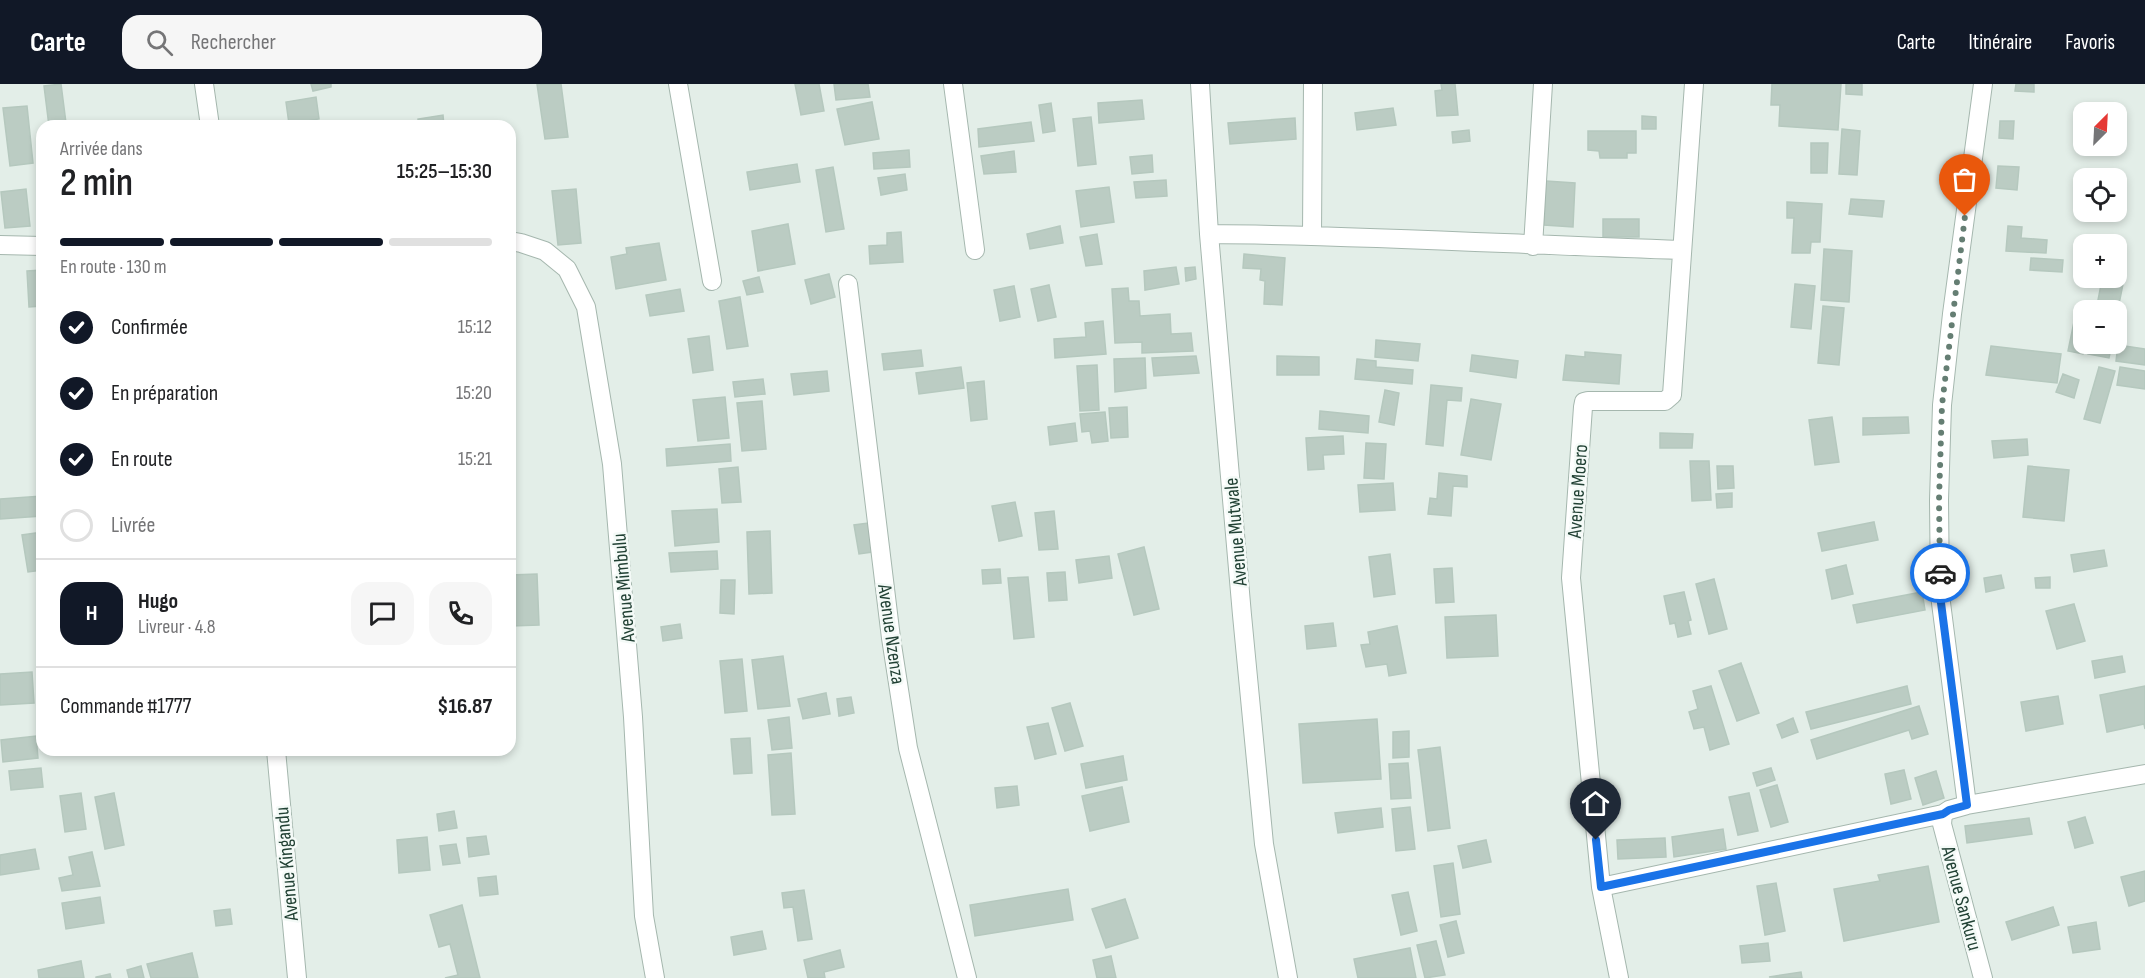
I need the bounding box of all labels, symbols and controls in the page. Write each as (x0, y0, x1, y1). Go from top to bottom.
search box (122, 15, 542, 69)
text: Carte (30, 26, 86, 59)
icon: search (143, 26, 176, 59)
text: Rechercher (191, 29, 276, 56)
text: Carte (1897, 30, 1936, 55)
text: Itinéraire (1969, 30, 2032, 55)
text: Favoris (2065, 30, 2115, 55)
north arrow (2073, 102, 2127, 156)
map controls (2073, 102, 2127, 354)
text: Arrivée dans (60, 137, 143, 161)
pin (1939, 154, 1990, 216)
text: 15:25–15:30 (397, 158, 492, 185)
text: 2 min (60, 160, 133, 207)
icon: bag (1948, 163, 1981, 196)
button: locate (2073, 168, 2127, 222)
button: + (2073, 234, 2127, 288)
text: En route · 130 m (60, 255, 167, 279)
button: − (2073, 300, 2127, 354)
icon: check (60, 311, 93, 344)
text: Confirmée (111, 314, 188, 341)
text: 15:12 (458, 315, 492, 339)
icon: check (60, 377, 93, 410)
text: En préparation (111, 380, 218, 407)
text: 15:20 (456, 381, 492, 405)
icon: check (60, 443, 93, 476)
street label: Avenue Moero (1563, 443, 1593, 540)
text: En route (111, 446, 173, 473)
text: 15:21 (458, 447, 492, 471)
street label: Avenue Mutwale (1219, 477, 1253, 588)
text: Livrée (111, 512, 155, 539)
street label: Avenue Mimbulu (607, 532, 641, 644)
courier (1910, 543, 1970, 603)
icon: car (1924, 557, 1957, 590)
button: chat (351, 582, 414, 645)
button: phone (429, 582, 492, 645)
street label: Avenue Nzenza (872, 582, 910, 686)
text: Hugo (138, 588, 178, 615)
text: H (86, 600, 97, 627)
text: Livreur · 4.8 (138, 615, 216, 639)
text: Commande #1777 (60, 693, 191, 720)
text: $16.87 (437, 693, 492, 720)
pin (1570, 778, 1621, 840)
icon: home (1579, 787, 1612, 820)
street label: Avenue Kingandu (270, 806, 304, 923)
street label: Avenue Sankuru (1935, 843, 1986, 953)

